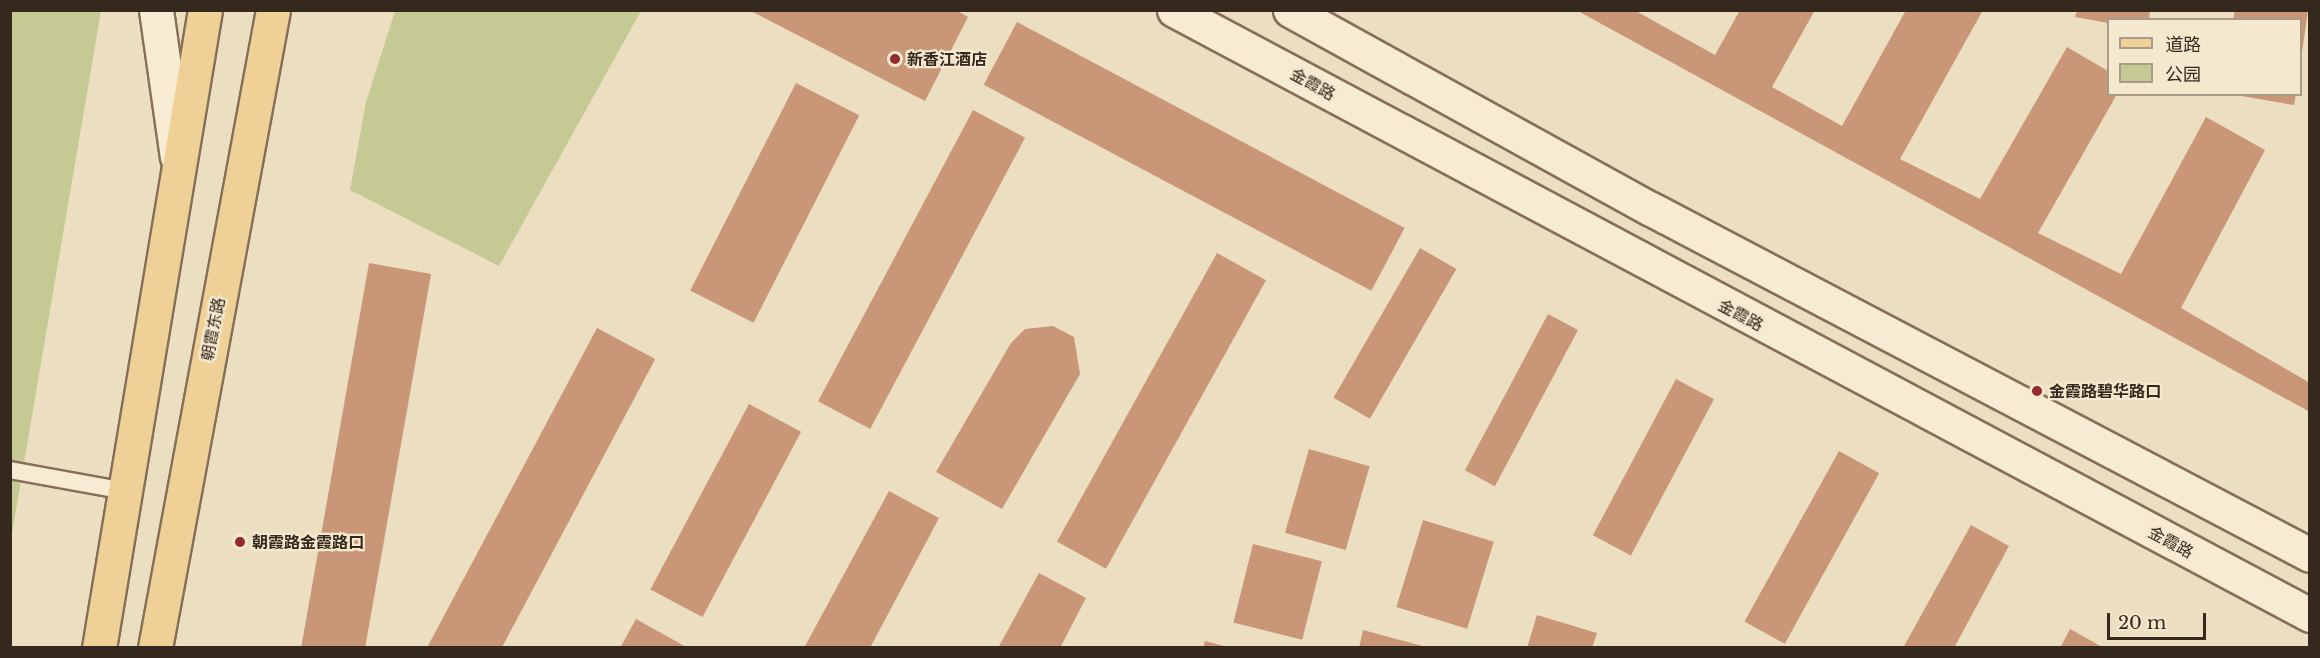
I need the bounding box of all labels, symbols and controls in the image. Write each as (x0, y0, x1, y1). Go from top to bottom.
legend (2107, 18, 2302, 96)
text: 道路 (2165, 34, 2201, 56)
place label: 新香江酒店 (907, 49, 987, 69)
marker: 新香江酒店 (888, 52, 902, 66)
street label: 金霞路 (1287, 64, 1339, 104)
text: 公园 (2165, 64, 2201, 86)
street label: 金霞路 (1715, 295, 1767, 335)
street label: 朝霞东路 (197, 296, 229, 362)
place label: 金霞路碧华路口 (2049, 381, 2161, 401)
marker: 金霞路碧华路口 (2030, 384, 2044, 398)
street label: 金霞路 (2145, 522, 2197, 562)
place label: 朝霞路金霞路口 (252, 532, 364, 552)
marker: 朝霞路金霞路口 (233, 535, 247, 549)
scale bar (2110, 601, 2209, 639)
text: 20 m (2118, 612, 2166, 634)

